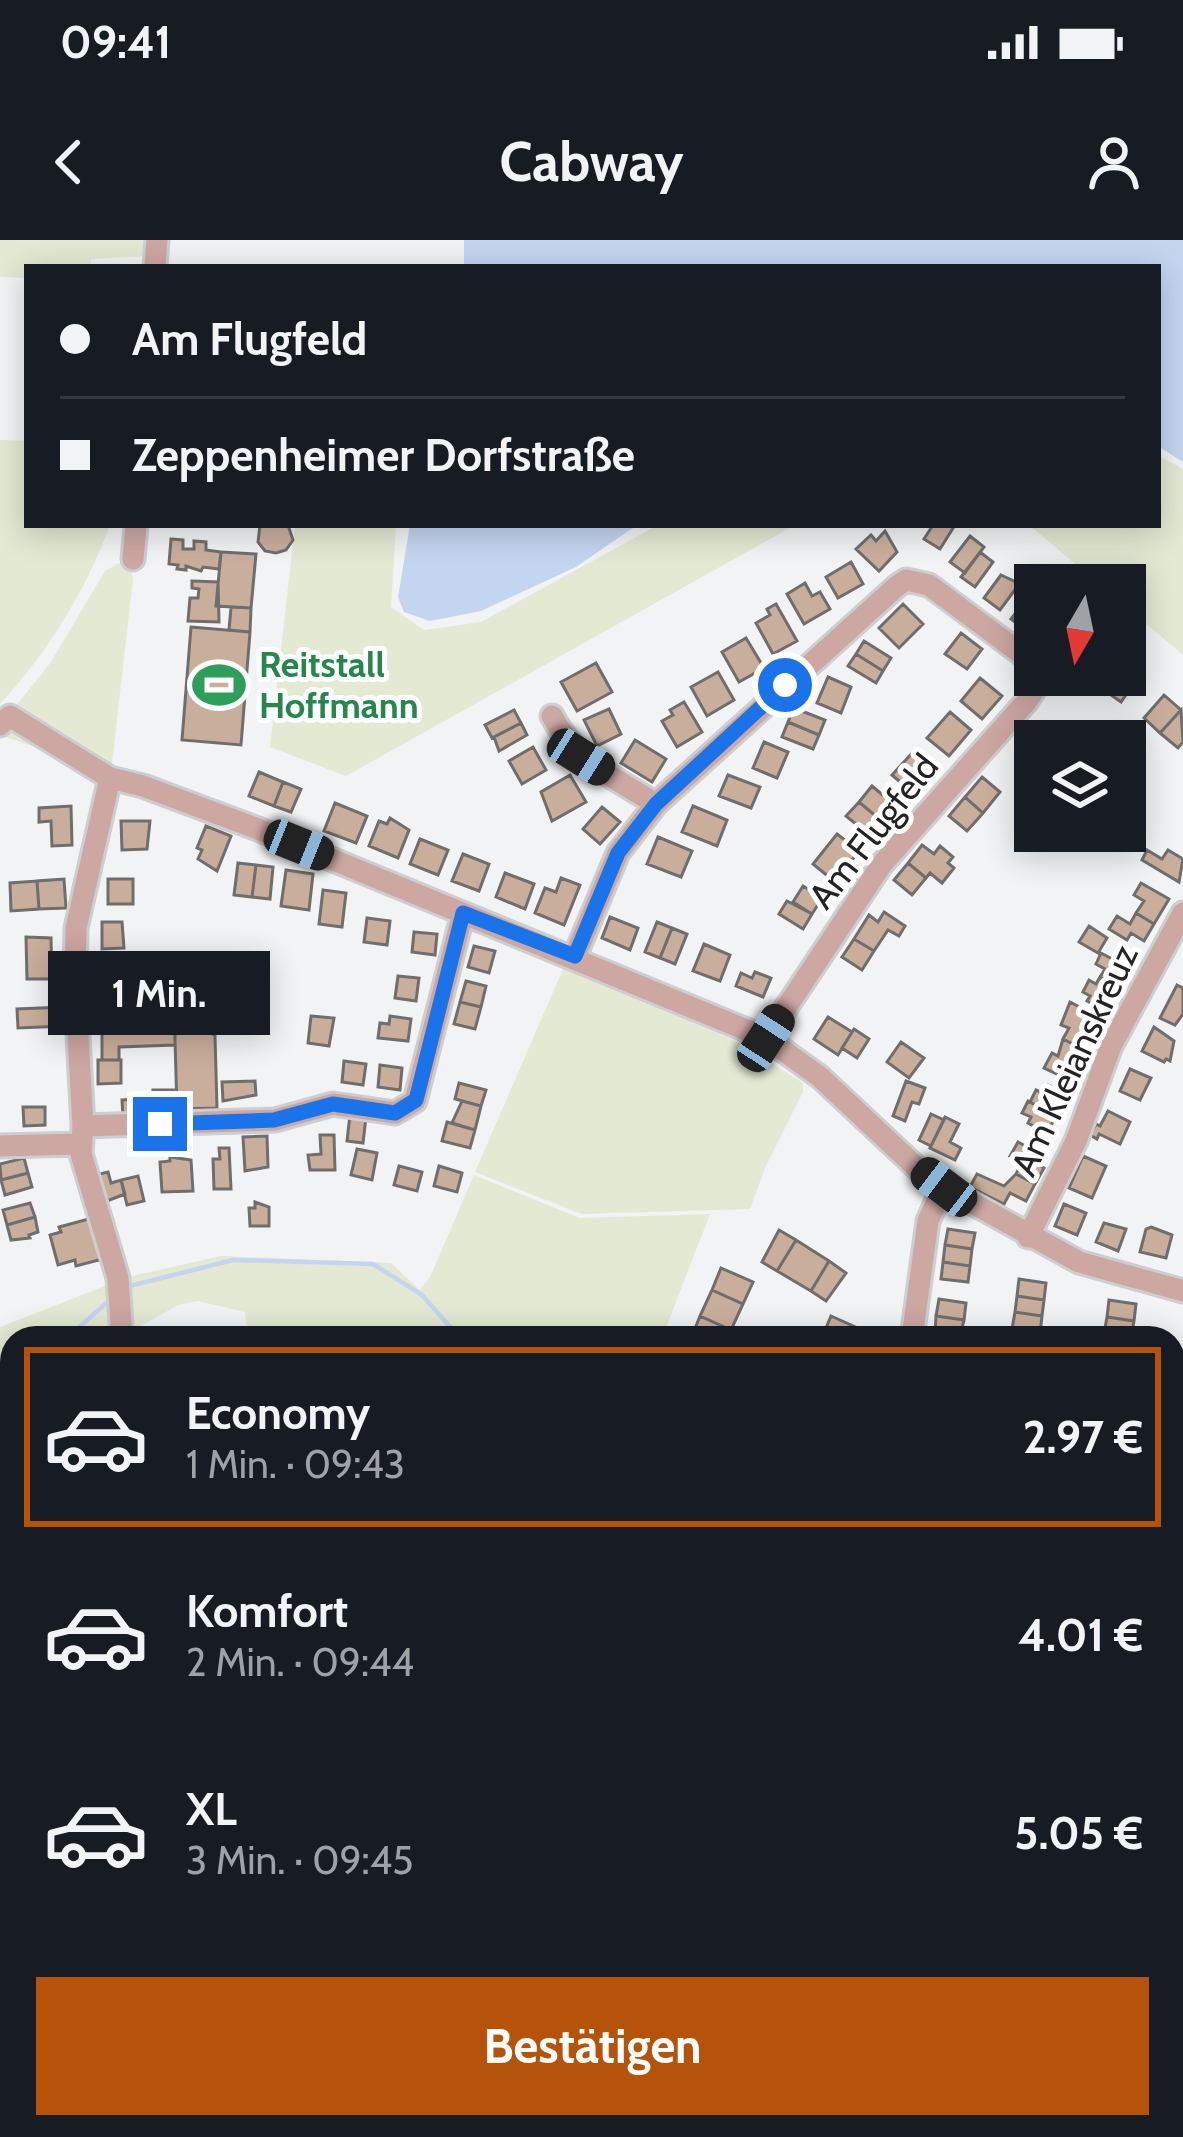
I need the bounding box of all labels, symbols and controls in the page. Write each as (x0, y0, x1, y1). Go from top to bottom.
text: 09:41 (60, 15, 171, 69)
icon: back (36, 129, 102, 195)
text: Cabway (499, 129, 684, 195)
icon: person (1081, 129, 1147, 195)
text: Am Flugfeld (132, 312, 367, 366)
text: Zeppenheimer Dorfstraße (132, 428, 635, 482)
north arrow (1014, 564, 1146, 696)
map controls (1014, 564, 1146, 852)
place label: Reitstall Hoffmann (259, 642, 419, 727)
sports icon: Reitstall Hoffmann (190, 656, 248, 714)
route start (758, 658, 812, 712)
button: layers (1014, 720, 1146, 852)
car (541, 723, 621, 791)
street label: Am Flugfeld (799, 745, 947, 917)
car (259, 815, 339, 875)
street label: Am Kleianskreuz (1001, 937, 1147, 1183)
callout: 1 Min. (49, 950, 271, 1034)
text: 1 Min. (112, 969, 206, 1017)
car (731, 998, 801, 1078)
route end (133, 1097, 187, 1151)
car (904, 1151, 984, 1223)
icon: car (42, 1383, 150, 1491)
text: Economy (186, 1386, 370, 1440)
text: 2.97 € (1023, 1410, 1143, 1464)
text: 1 Min. · 09:43 (186, 1440, 405, 1488)
icon: car (42, 1581, 150, 1689)
text: Komfort (186, 1584, 348, 1638)
text: 4.01 € (1018, 1608, 1143, 1662)
text: 2 Min. · 09:44 (186, 1638, 414, 1686)
icon: car (42, 1779, 150, 1887)
text: XL (186, 1782, 237, 1836)
text: 5.05 € (1014, 1806, 1143, 1860)
text: 3 Min. · 09:45 (186, 1836, 413, 1884)
button: Bestätigen (36, 1977, 1149, 2115)

